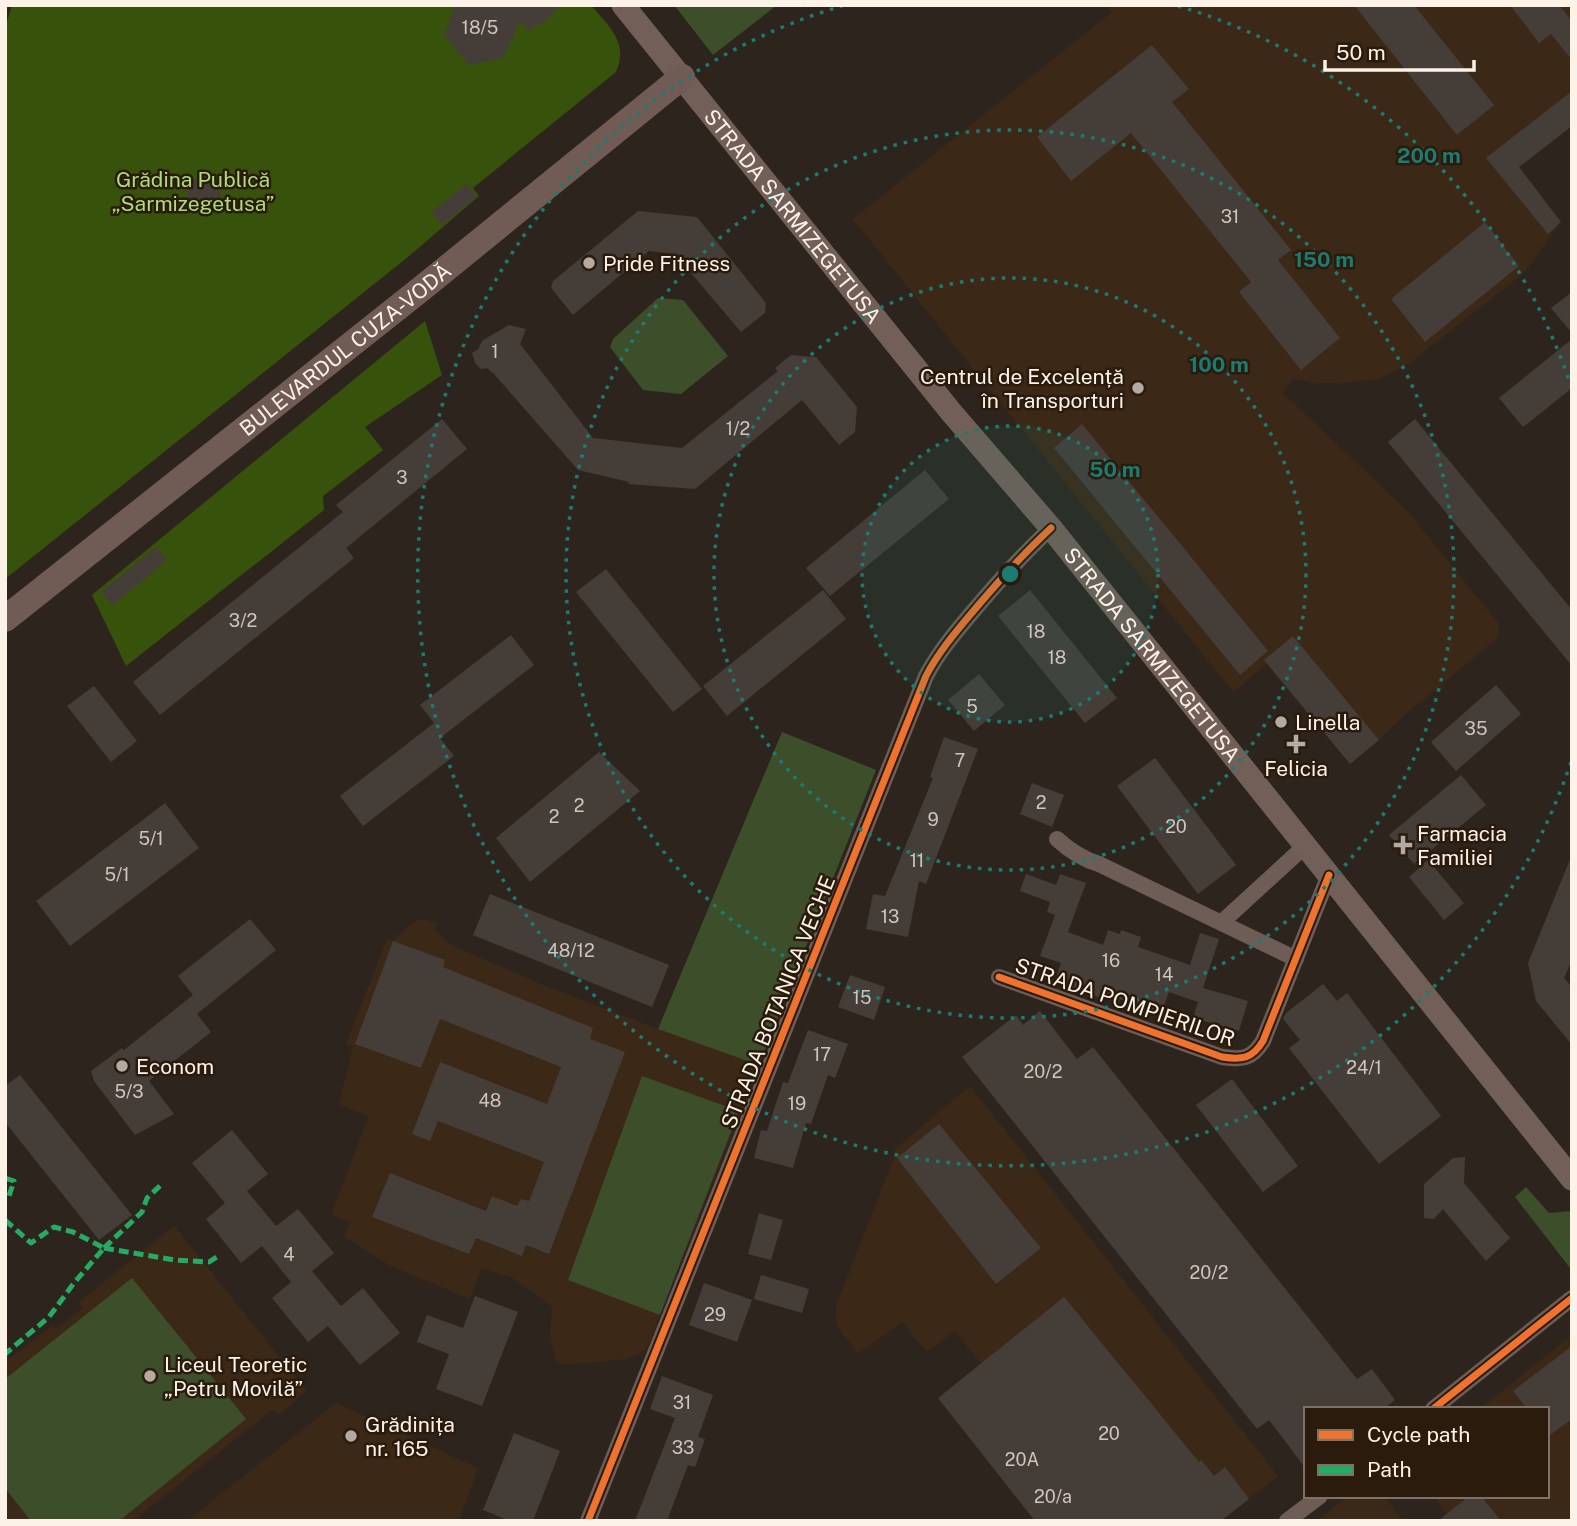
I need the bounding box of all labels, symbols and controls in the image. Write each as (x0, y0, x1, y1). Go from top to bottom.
house number: 18/5 (462, 17, 498, 38)
scale bar (1325, 28, 1474, 72)
text: 50 m (1336, 40, 1386, 65)
street label: STRADA SARMIZEGETUSA (699, 104, 887, 328)
text: 200 m (1397, 143, 1461, 168)
park label: Grădina Publică „Sarmizegetusa” (112, 167, 274, 216)
house number: 31 (1221, 206, 1239, 227)
text: 150 m (1294, 247, 1354, 272)
place label: Pride Fitness (603, 251, 730, 276)
marker: Pride Fitness (581, 255, 597, 271)
street label: BULEVARDUL CUZA-VODĂ (234, 258, 456, 441)
house number: 1 (491, 341, 499, 362)
text: 100 m (1189, 352, 1249, 377)
place label: Centrul de Excelență în Transporturi (920, 364, 1124, 413)
marker: Centrul de Excelență în Transporturi (1130, 380, 1146, 396)
house number: 1/2 (726, 418, 750, 439)
text: 50 m (1089, 457, 1141, 482)
house number: 3 (396, 467, 408, 488)
street label: STRADA SARMIZEGETUSA (1059, 542, 1246, 767)
centre of rings (998, 562, 1022, 586)
house number: 3/2 (229, 610, 257, 631)
house number: 18 (1027, 621, 1045, 642)
house number: 18 (1048, 647, 1066, 668)
house number: 5 (966, 696, 978, 717)
place label: Linella (1295, 710, 1360, 735)
marker: Linella (1273, 714, 1289, 730)
house number: 35 (1465, 718, 1487, 739)
marker: Felicia (1288, 736, 1304, 752)
house number: 7 (955, 750, 965, 771)
place label: Felicia (1264, 756, 1328, 781)
house number: 2 (1036, 792, 1046, 813)
house number: 2 (574, 795, 584, 816)
house number: 2 (549, 806, 559, 827)
house number: 9 (927, 809, 939, 830)
house number: 20 (1165, 816, 1187, 837)
place label: Farmacia Familiei (1417, 821, 1507, 870)
house number: 5/1 (138, 828, 164, 849)
marker: Farmacia Familiei (1395, 837, 1411, 853)
house number: 11 (910, 850, 924, 871)
house number: 5/1 (104, 864, 130, 885)
street label: STRADA BOTANICA VECHE (716, 872, 840, 1132)
house number: 13 (881, 906, 899, 927)
house number: 48/12 (547, 940, 595, 961)
house number: 16 (1102, 950, 1120, 971)
street label: STRADA POMPIERILOR (1012, 953, 1238, 1051)
house number: 14 (1155, 964, 1173, 985)
house number: 15 (853, 987, 871, 1008)
house number: 17 (813, 1044, 831, 1065)
place label: Econom (136, 1054, 214, 1079)
house number: 24/1 (1346, 1057, 1382, 1078)
marker: Econom (114, 1058, 130, 1074)
house number: 20/2 (1024, 1061, 1062, 1082)
house number: 5/3 (114, 1081, 144, 1102)
house number: 48 (479, 1090, 501, 1111)
house number: 19 (788, 1093, 806, 1114)
house number: 4 (283, 1244, 295, 1265)
house number: 20/2 (1190, 1262, 1228, 1283)
house number: 29 (704, 1304, 726, 1325)
place label: Liceul Teoretic „Petru Movilă” (164, 1352, 307, 1401)
marker: Liceul Teoretic „Petru Movilă” (142, 1368, 158, 1384)
house number: 31 (673, 1392, 691, 1413)
legend (1304, 1407, 1549, 1498)
place label: Grădinița nr. 165 (365, 1412, 455, 1461)
text: Cycle path (1367, 1422, 1470, 1447)
house number: 20 (1098, 1423, 1120, 1444)
marker: Grădinița nr. 165 (343, 1428, 359, 1444)
house number: 33 (672, 1437, 694, 1458)
house number: 20A (1005, 1449, 1039, 1470)
text: Path (1367, 1457, 1412, 1482)
house number: 20/a (1034, 1486, 1072, 1507)

